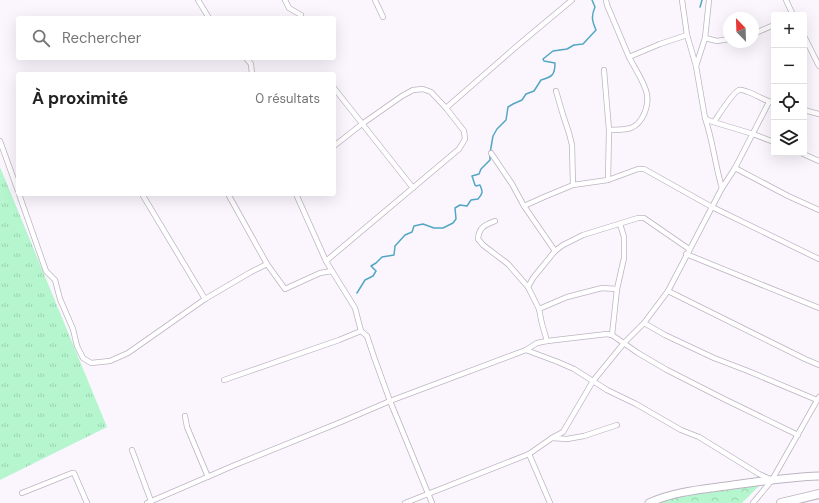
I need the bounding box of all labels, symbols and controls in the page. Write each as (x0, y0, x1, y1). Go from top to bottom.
north arrow (723, 12, 759, 48)
map controls (771, 12, 807, 156)
button: + (771, 12, 807, 48)
search box (16, 16, 336, 60)
icon: search (30, 27, 52, 49)
text: Rechercher (62, 28, 141, 48)
button: − (771, 48, 807, 84)
button: locate (771, 84, 807, 120)
text: À proximité (32, 87, 128, 109)
text: 0 résultats (255, 90, 320, 107)
button: layers (771, 120, 807, 156)

